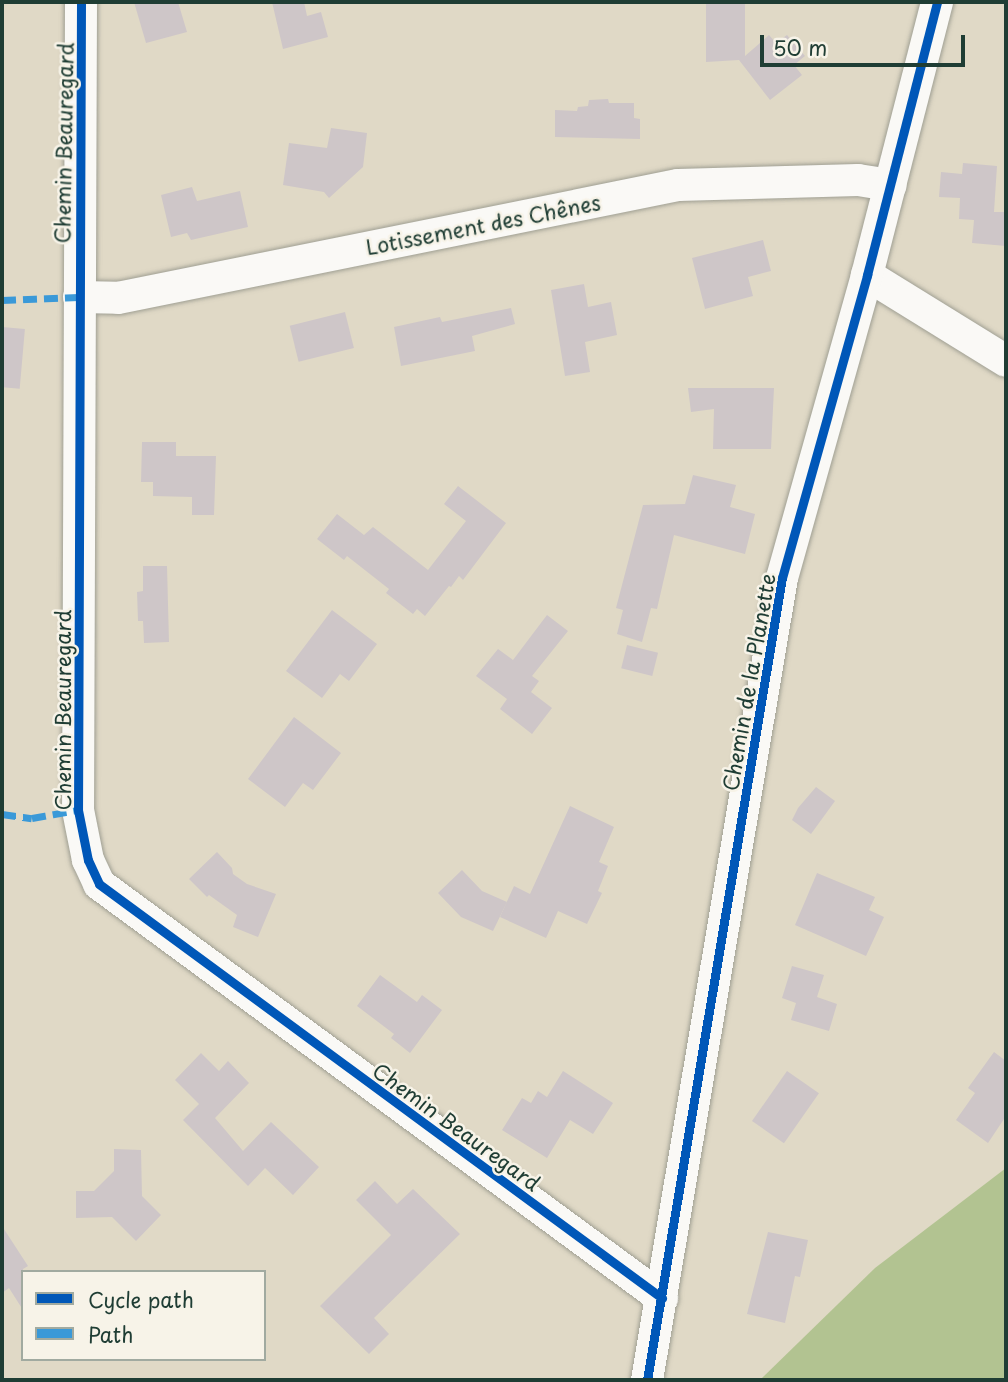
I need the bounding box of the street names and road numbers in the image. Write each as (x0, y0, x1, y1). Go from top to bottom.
street label: Chemin Beauregard (49, 42, 77, 244)
street label: Lotissement des Chênes (363, 189, 603, 259)
street label: Chemin de la Planette (716, 571, 780, 793)
street label: Chemin Beauregard (49, 609, 75, 811)
street label: Chemin Beauregard (368, 1057, 546, 1195)

